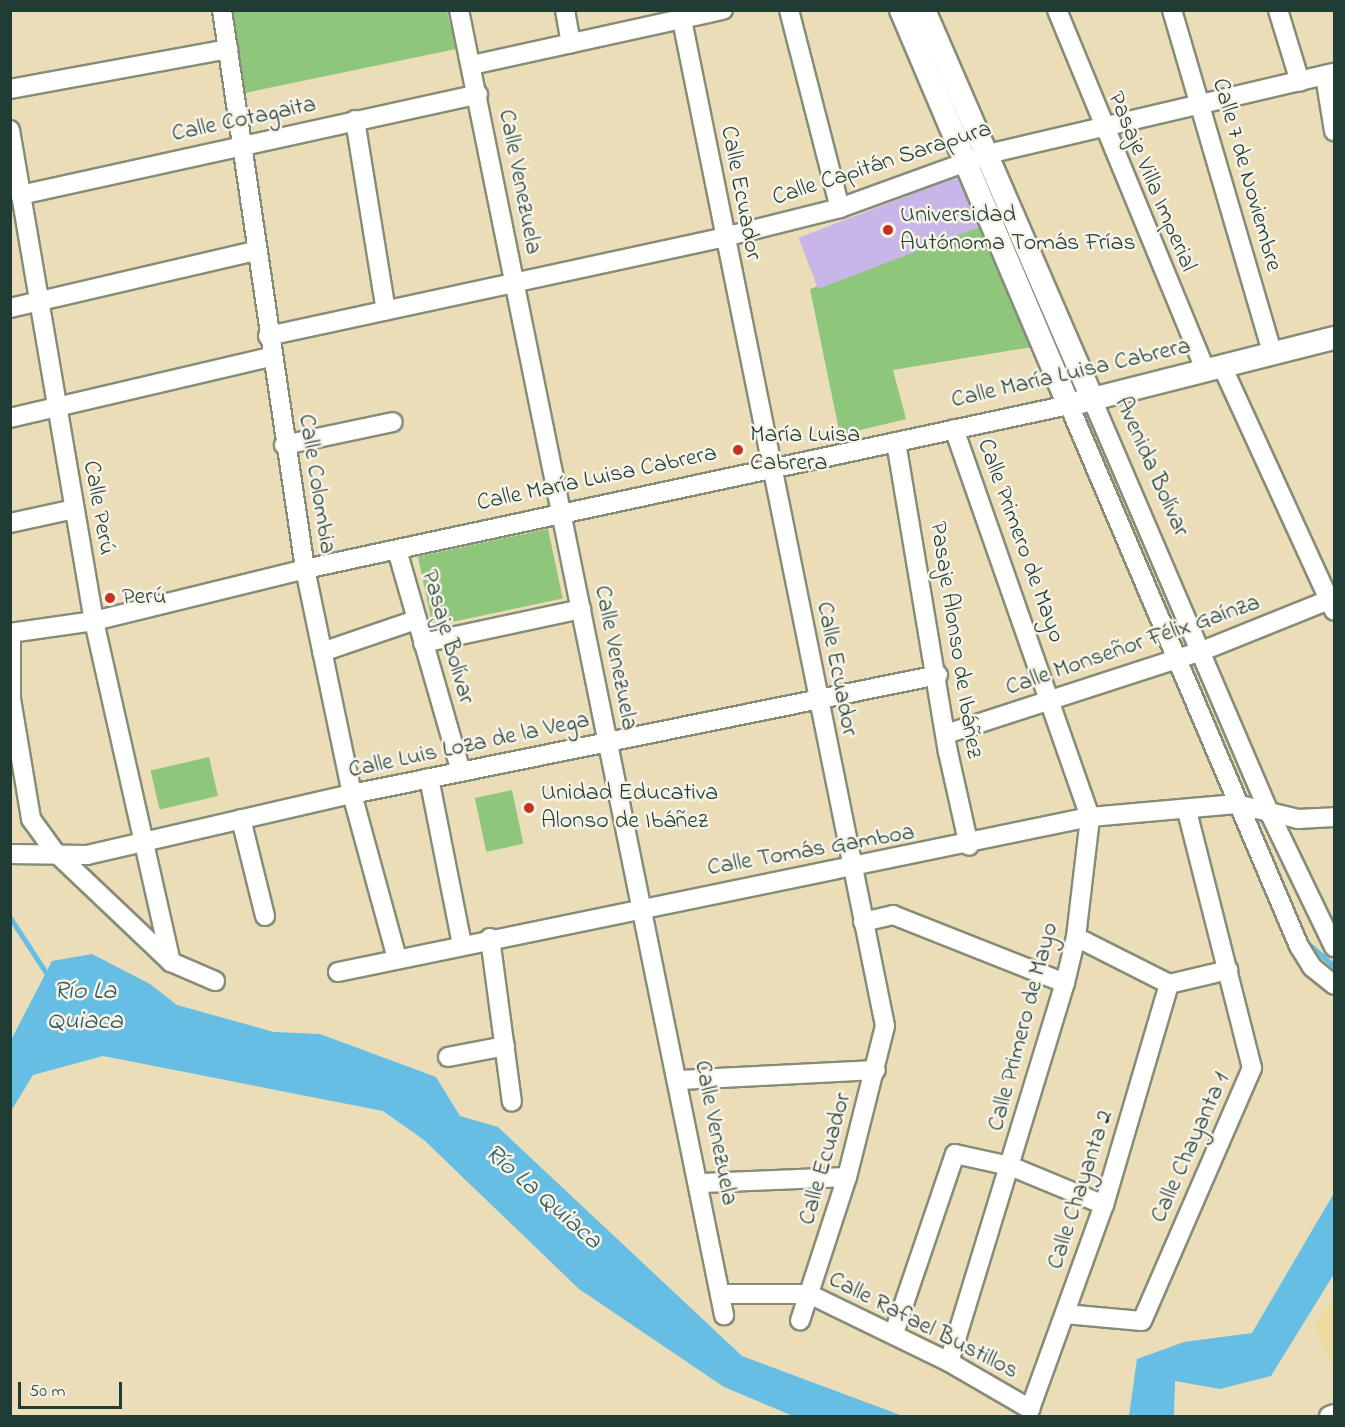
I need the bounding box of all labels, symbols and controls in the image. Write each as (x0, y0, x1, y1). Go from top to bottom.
street label: Calle 7 de Noviembre (1205, 75, 1287, 275)
street label: Pasaje Villa Imperial (1100, 88, 1202, 276)
street label: Calle Cotagaita (169, 91, 319, 149)
street label: Calle Venezuela (491, 107, 547, 257)
street label: Calle Capitán Sarapura (769, 115, 995, 213)
street label: Calle Ecuador (713, 123, 767, 263)
place label: Universidad Autónoma Tomás Frías (900, 202, 1136, 258)
marker: Universidad Autónoma Tomás Frías (881, 223, 895, 237)
street label: Calle María Luisa Cabrera (949, 332, 1193, 416)
street label: Avenida Bolívar (1107, 393, 1195, 541)
street label: Calle Colombia (291, 412, 341, 556)
place label: María Luisa Cabrera (750, 422, 860, 478)
street label: Calle Primero de Mayo (970, 435, 1070, 647)
street label: Calle María Luisa Cabrera (474, 439, 720, 519)
marker: María Luisa Cabrera (731, 443, 745, 457)
street label: Calle Perú (76, 459, 120, 557)
street label: Pasaje Alonso de Ibáñez (922, 520, 988, 760)
street label: Pasaje Bolívar (414, 567, 480, 707)
street label: Calle Venezuela (587, 583, 643, 733)
place label: Perú (122, 584, 166, 612)
street label: Calle Monseñor Félix Gaínza (1002, 589, 1264, 703)
marker: Perú (103, 591, 117, 605)
street label: Calle Ecuador (809, 599, 863, 739)
street label: Calle Luis Loza de la Vega (346, 706, 592, 786)
place label: Unidad Educativa Alonso de Ibáñez (541, 780, 718, 836)
marker: Unidad Educativa Alonso de Ibáñez (522, 801, 536, 815)
street label: Calle Tomás Gamboa (705, 819, 917, 883)
street label: Calle Primero de Mayo (982, 920, 1066, 1134)
water label: Río La Quiaca (47, 977, 123, 1038)
street label: Calle Venezuela (687, 1058, 743, 1208)
street label: Calle Chayanta 1 (1145, 1068, 1237, 1228)
street label: Calle Ecuador (793, 1090, 859, 1228)
street label: Calle Chayanta 2 (1042, 1107, 1120, 1273)
water label: Río La Quiaca (477, 1139, 607, 1257)
street label: Calle Rafael Bustillos (823, 1266, 1023, 1386)
scale bar (21, 1370, 124, 1408)
text: 50 m (29, 1379, 66, 1405)

